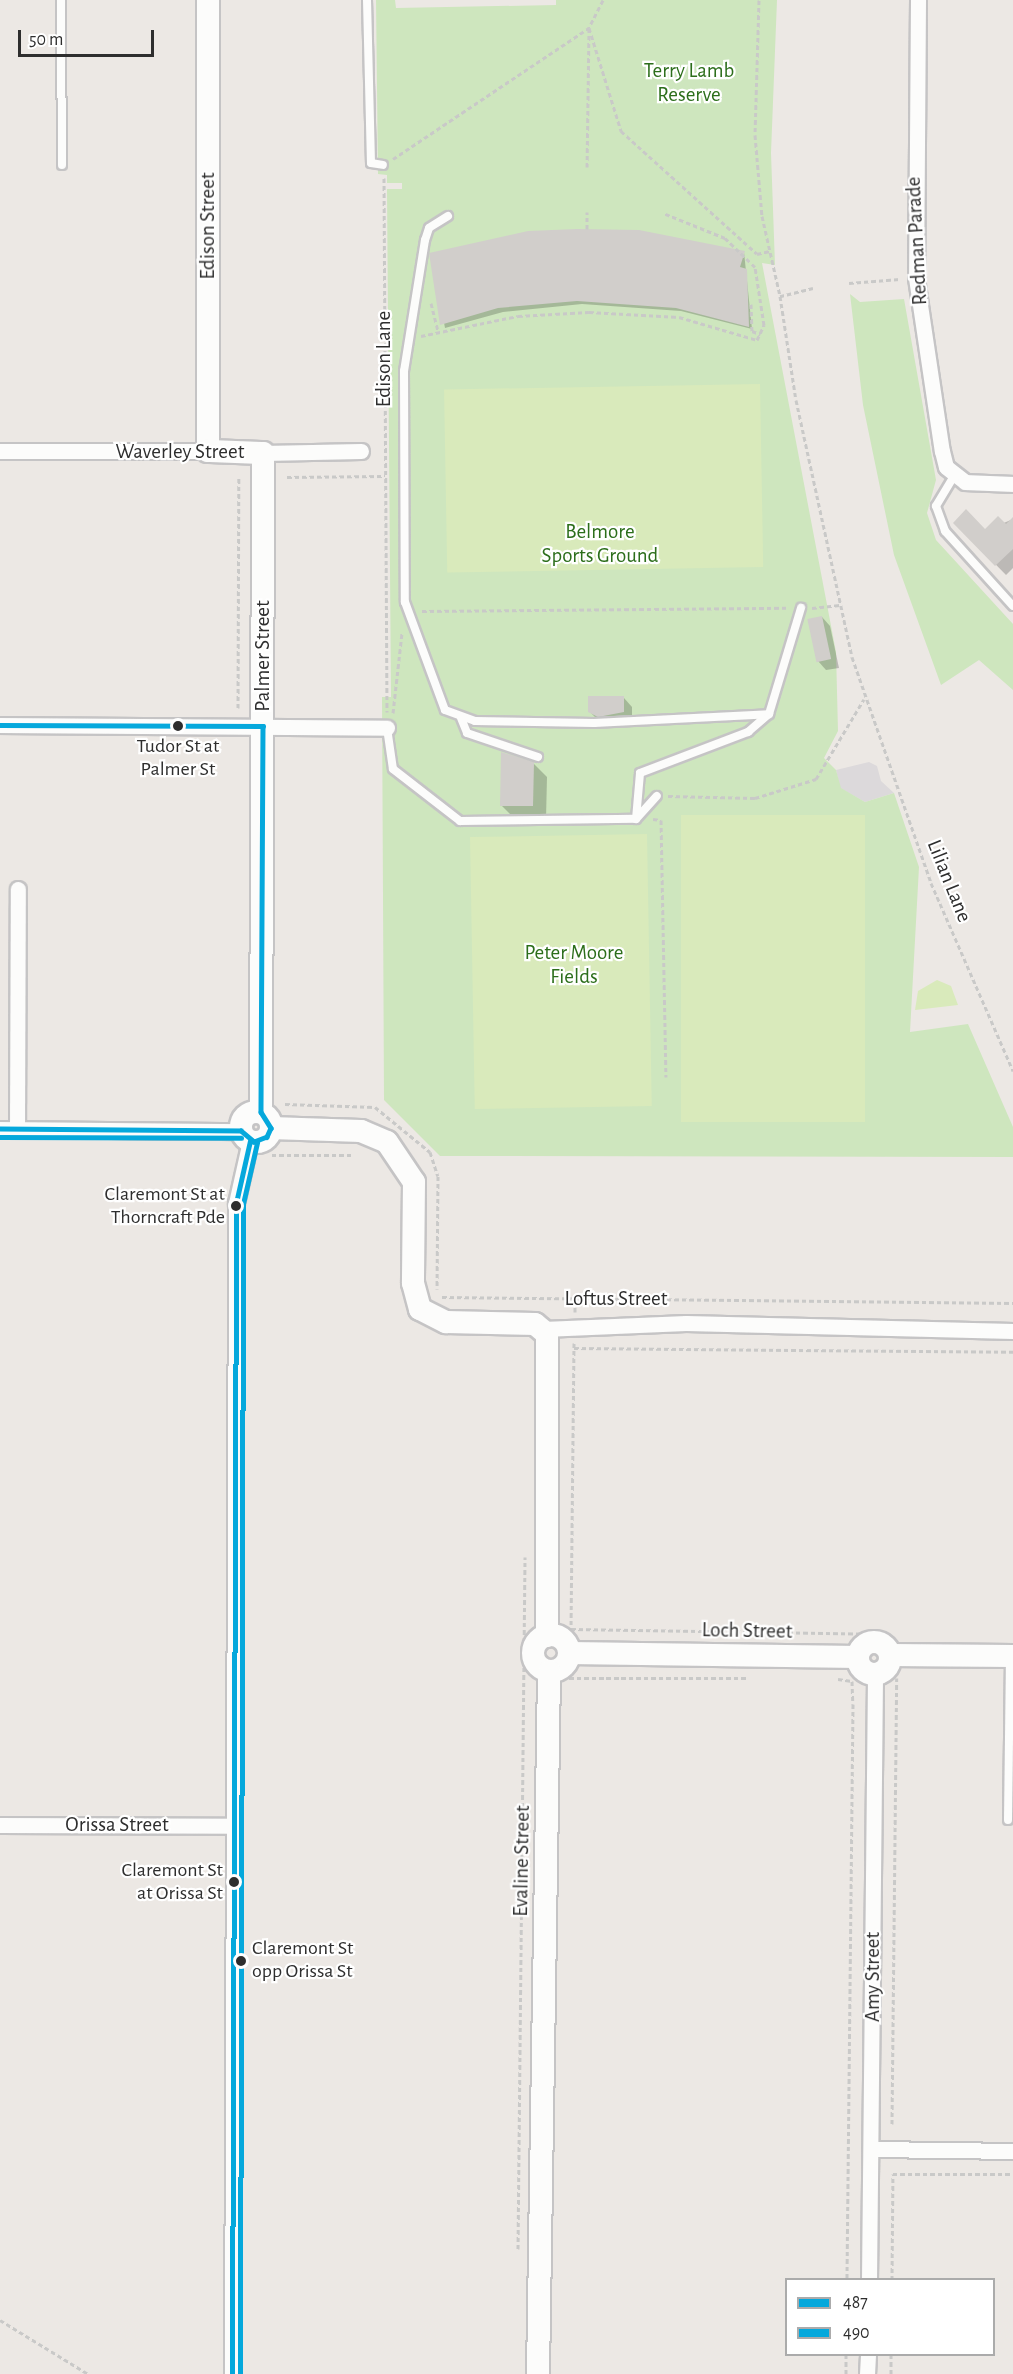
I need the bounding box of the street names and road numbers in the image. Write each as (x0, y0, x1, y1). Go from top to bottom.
street label: Edison Street (195, 172, 221, 280)
street label: Redman Parade (901, 176, 933, 306)
street label: Edison Lane (371, 311, 397, 407)
street label: Waverley Street (116, 439, 244, 465)
street label: Palmer Street (250, 600, 276, 712)
street label: Lilian Lane (921, 836, 977, 926)
street label: Loftus Street (565, 1286, 667, 1312)
street label: Loch Street (701, 1618, 793, 1644)
street label: Evaline Street (508, 1805, 536, 1917)
street label: Orissa Street (65, 1812, 169, 1838)
street label: Amy Street (860, 1932, 886, 2022)

